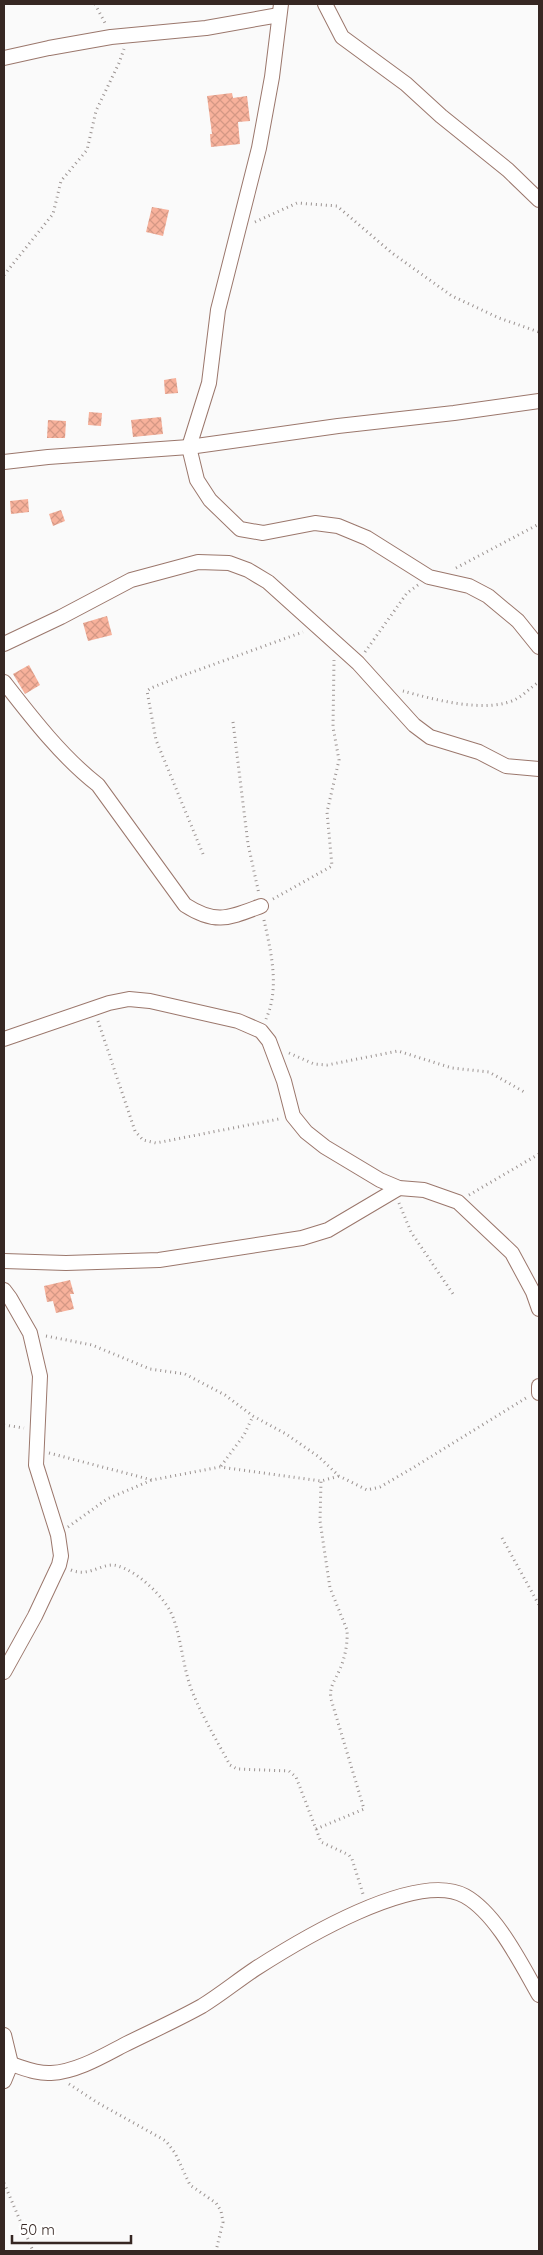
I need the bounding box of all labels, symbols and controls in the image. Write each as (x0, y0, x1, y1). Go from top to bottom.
scale bar (12, 2212, 131, 2244)
text: 50 m (20, 2220, 55, 2239)

